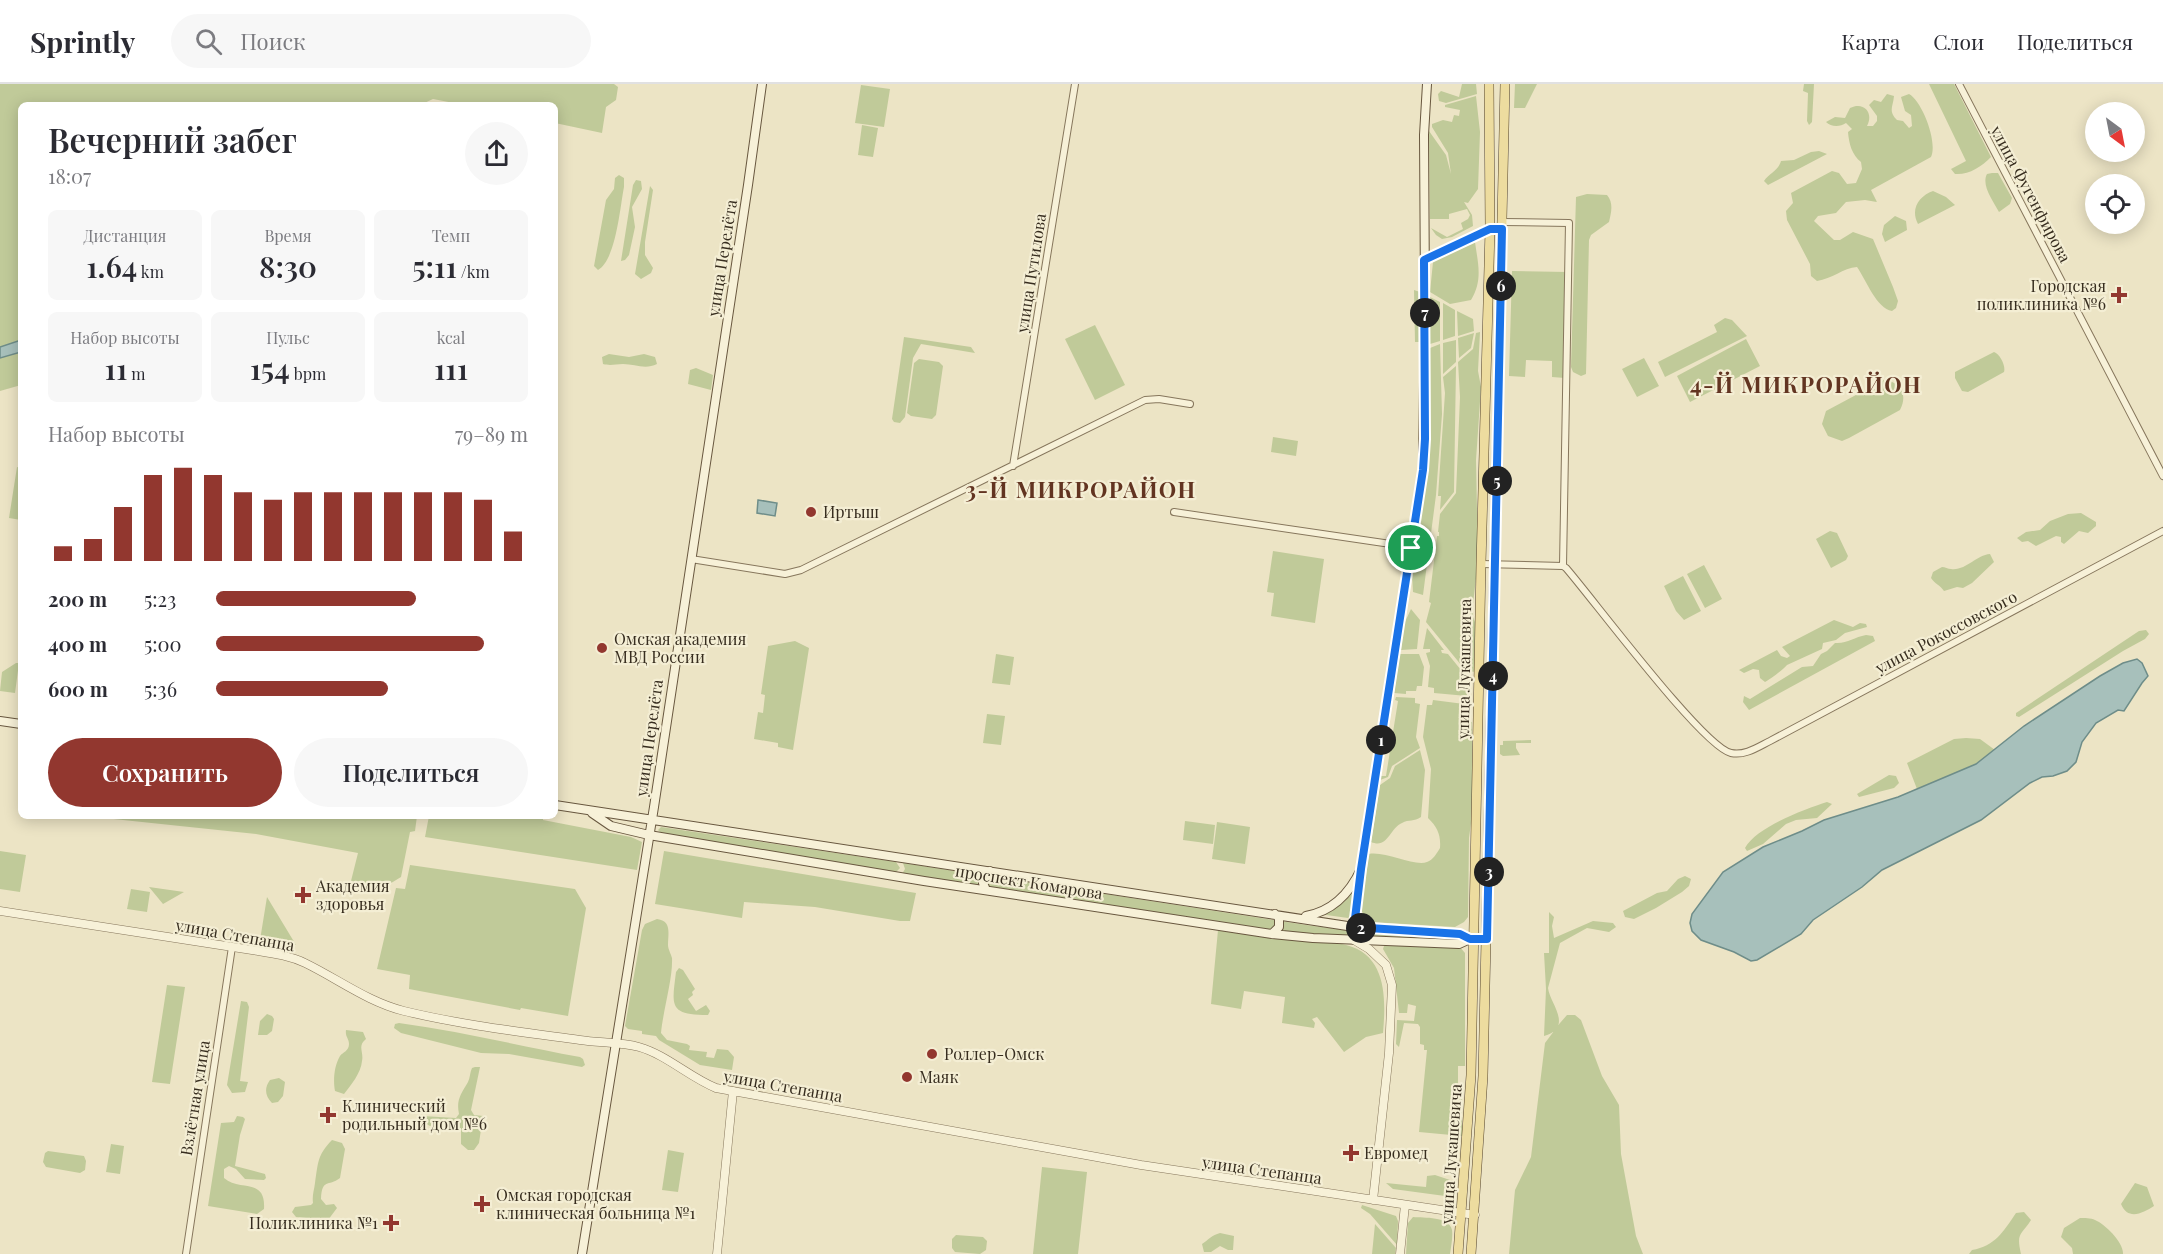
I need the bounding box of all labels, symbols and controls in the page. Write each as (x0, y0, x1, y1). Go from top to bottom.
search box (171, 14, 591, 68)
text: Sprintly (30, 23, 135, 60)
icon: search (192, 25, 225, 58)
text: Поиск (240, 26, 306, 56)
text: Карта (1841, 27, 1900, 55)
text: Слои (1933, 27, 1984, 55)
text: Поделиться (2017, 27, 2133, 55)
north arrow (2085, 102, 2145, 162)
map controls (2085, 102, 2145, 234)
text: Вечерний забег (48, 117, 297, 161)
street label: улица Фугенфирова (1986, 121, 2076, 266)
button: share (465, 122, 528, 185)
text: 18:07 (48, 162, 91, 189)
button: locate (2085, 174, 2145, 234)
street label: улица Перелёта (702, 198, 741, 319)
street label: улица Путилова (1011, 212, 1050, 335)
text: Дистанция (84, 225, 166, 246)
text: Время (264, 225, 312, 246)
text: Темп (432, 225, 470, 246)
text: 1.64 (86, 246, 137, 286)
text: 8:30 (259, 246, 317, 286)
text: 5:11 (412, 246, 457, 286)
text: km (137, 261, 164, 282)
text: /km (457, 261, 490, 282)
pin: 6 (1486, 271, 1516, 301)
text: 6 (1497, 275, 1505, 296)
place label: Городская поликлиника №6 (1977, 275, 2106, 314)
marker: Городская поликлиника №6 (2110, 286, 2128, 304)
pin: 7 (1410, 298, 1440, 328)
text: 7 (1421, 302, 1429, 323)
text: Набор высоты (70, 327, 180, 348)
text: Пульс (266, 327, 310, 348)
text: kcal (437, 327, 465, 348)
text: 11 (105, 348, 127, 388)
text: 154 (250, 348, 290, 388)
text: 111 (434, 348, 468, 388)
text: m (127, 363, 145, 384)
text: bpm (290, 363, 326, 384)
district label: 4-Й МИКРОРАЙОН (1690, 369, 1922, 399)
text: Набор высоты (48, 420, 185, 447)
text: 79–89 m (455, 420, 528, 447)
pin: 5 (1482, 466, 1512, 496)
text: 5 (1493, 470, 1501, 491)
district label: 3-Й МИКРОРАЙОН (965, 474, 1197, 504)
place label: Иртыш (823, 501, 880, 522)
marker: Иртыш (804, 505, 818, 519)
pin (1385, 522, 1436, 573)
icon: arrive (1394, 531, 1427, 564)
text: 200 m (48, 585, 107, 612)
text: 5:23 (144, 585, 176, 612)
street label: улица Рокоссовского (1870, 585, 2020, 678)
street label: улица Лукашевича (1452, 599, 1475, 740)
place label: Омская академия МВД России (614, 628, 747, 667)
text: 400 m (48, 630, 107, 657)
text: 5:00 (144, 630, 182, 657)
marker: Омская академия МВД России (595, 641, 609, 655)
pin: 4 (1478, 661, 1508, 691)
text: 4 (1489, 665, 1497, 686)
text: 600 m (48, 675, 108, 702)
text: 5:36 (144, 675, 177, 702)
street label: улица Перелёта (630, 678, 667, 799)
pin: 1 (1366, 725, 1396, 755)
text: 1 (1378, 729, 1384, 750)
button: Сохранить (48, 738, 282, 807)
button: Поделиться (294, 738, 528, 807)
pin: 3 (1474, 857, 1504, 887)
street label: проспект Комарова (954, 859, 1104, 904)
text: 3 (1485, 861, 1493, 882)
place label: Академия здоровья (315, 875, 390, 914)
marker: Академия здоровья (294, 886, 312, 904)
pin: 2 (1346, 913, 1376, 943)
street label: улица Степанца (173, 914, 296, 955)
text: 2 (1357, 917, 1365, 938)
street label: Взлётная улица (175, 1039, 214, 1157)
place label: Роллер-Омск (944, 1043, 1044, 1064)
marker: Роллер-Омск (925, 1047, 939, 1061)
street label: улица Степанца (721, 1065, 844, 1106)
place label: Маяк (919, 1066, 959, 1087)
marker: Маяк (900, 1070, 914, 1084)
street label: улица Лукашевича (1435, 1083, 1466, 1226)
place label: Клинический родильный дом №6 (342, 1095, 487, 1134)
marker: Клинический родильный дом №6 (319, 1106, 337, 1124)
place label: Евромед (1364, 1142, 1428, 1163)
marker: Евромед (1342, 1144, 1360, 1162)
street label: улица Степанца (1200, 1151, 1323, 1188)
place label: Омская городская клиническая больница №1 (496, 1184, 696, 1223)
marker: Омская городская клиническая больница №1 (473, 1195, 491, 1213)
place label: Поликлиника №1 (249, 1212, 378, 1233)
marker: Поликлиника №1 (382, 1214, 400, 1232)

